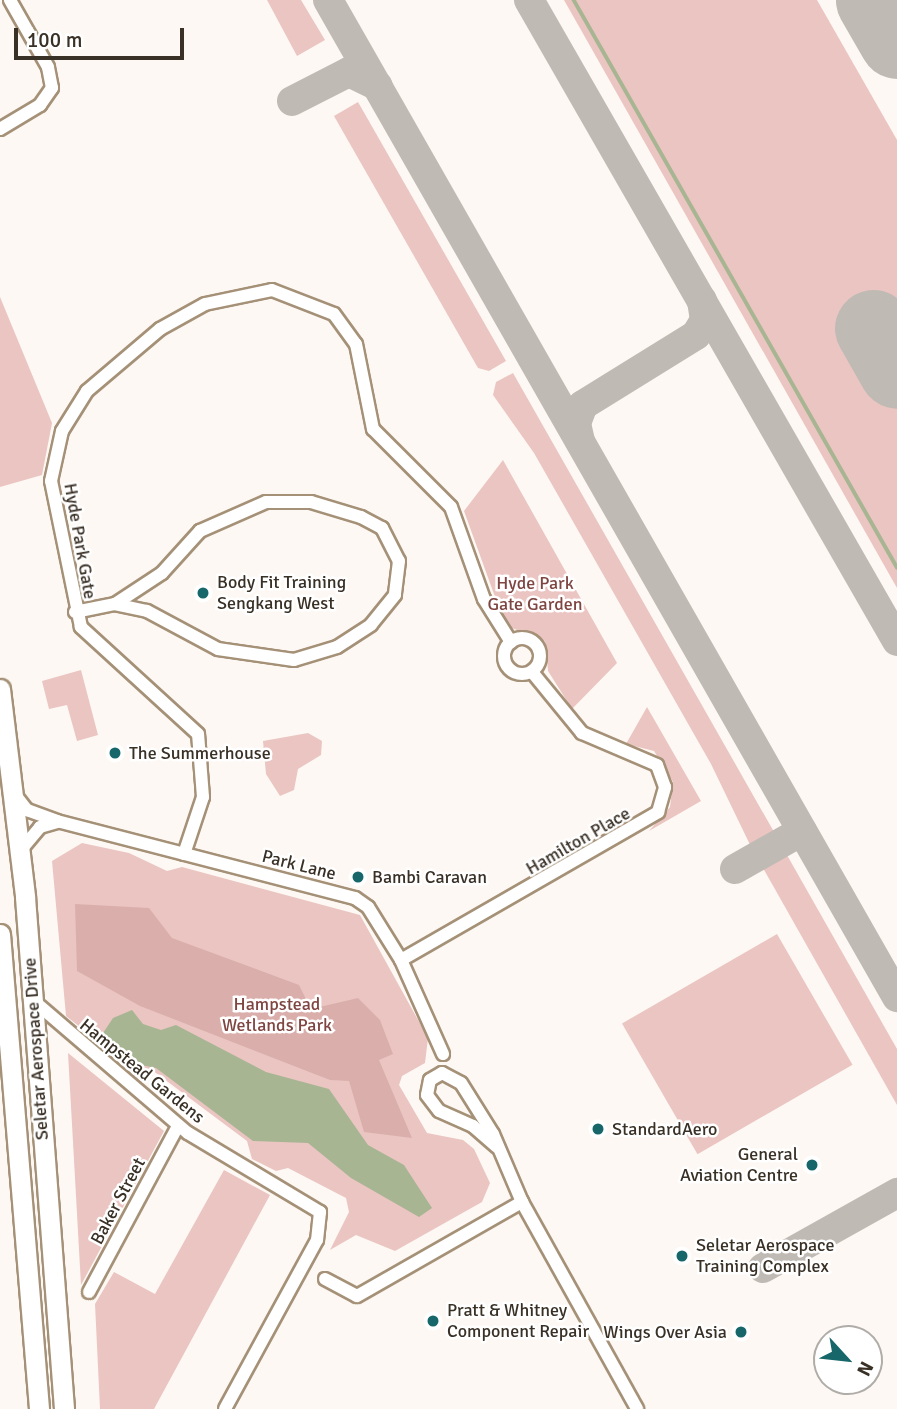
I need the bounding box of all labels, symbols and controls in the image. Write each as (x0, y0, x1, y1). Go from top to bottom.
scale bar (18, 14, 187, 58)
text: 100 m (27, 27, 82, 53)
street label: Hyde Park Gate (59, 481, 101, 601)
place label: Body Fit Training Sengkang West (217, 572, 346, 614)
park label: Hyde Park Gate Garden (487, 573, 583, 616)
marker: Body Fit Training Sengkang West (195, 585, 211, 601)
place label: The Summerhouse (129, 742, 271, 764)
marker: The Summerhouse (107, 745, 123, 761)
street label: Hamilton Place (522, 802, 634, 880)
street label: Park Lane (260, 845, 338, 885)
place label: Bambi Caravan (372, 866, 487, 888)
marker: Bambi Caravan (350, 869, 366, 885)
street label: Seletar Aerospace Drive (19, 957, 53, 1141)
park label: Hampstead Wetlands Park (222, 994, 332, 1036)
street label: Hampstead Gardens (75, 1014, 209, 1128)
place label: StandardAero (612, 1118, 717, 1140)
marker: StandardAero (590, 1121, 606, 1137)
place label: General Aviation Centre (680, 1144, 798, 1186)
street label: Baker Street (86, 1154, 150, 1248)
marker: General Aviation Centre (804, 1157, 820, 1173)
place label: Seletar Aerospace Training Complex (696, 1235, 834, 1278)
marker: Seletar Aerospace Training Complex (674, 1248, 690, 1264)
place label: Pratt & Whitney Component Repair (447, 1300, 589, 1342)
marker: Pratt & Whitney Component Repair (425, 1313, 441, 1329)
place label: Wings Over Asia (603, 1321, 727, 1343)
marker: Wings Over Asia (733, 1324, 749, 1340)
north arrow (813, 1325, 883, 1395)
text: N (851, 1357, 879, 1380)

